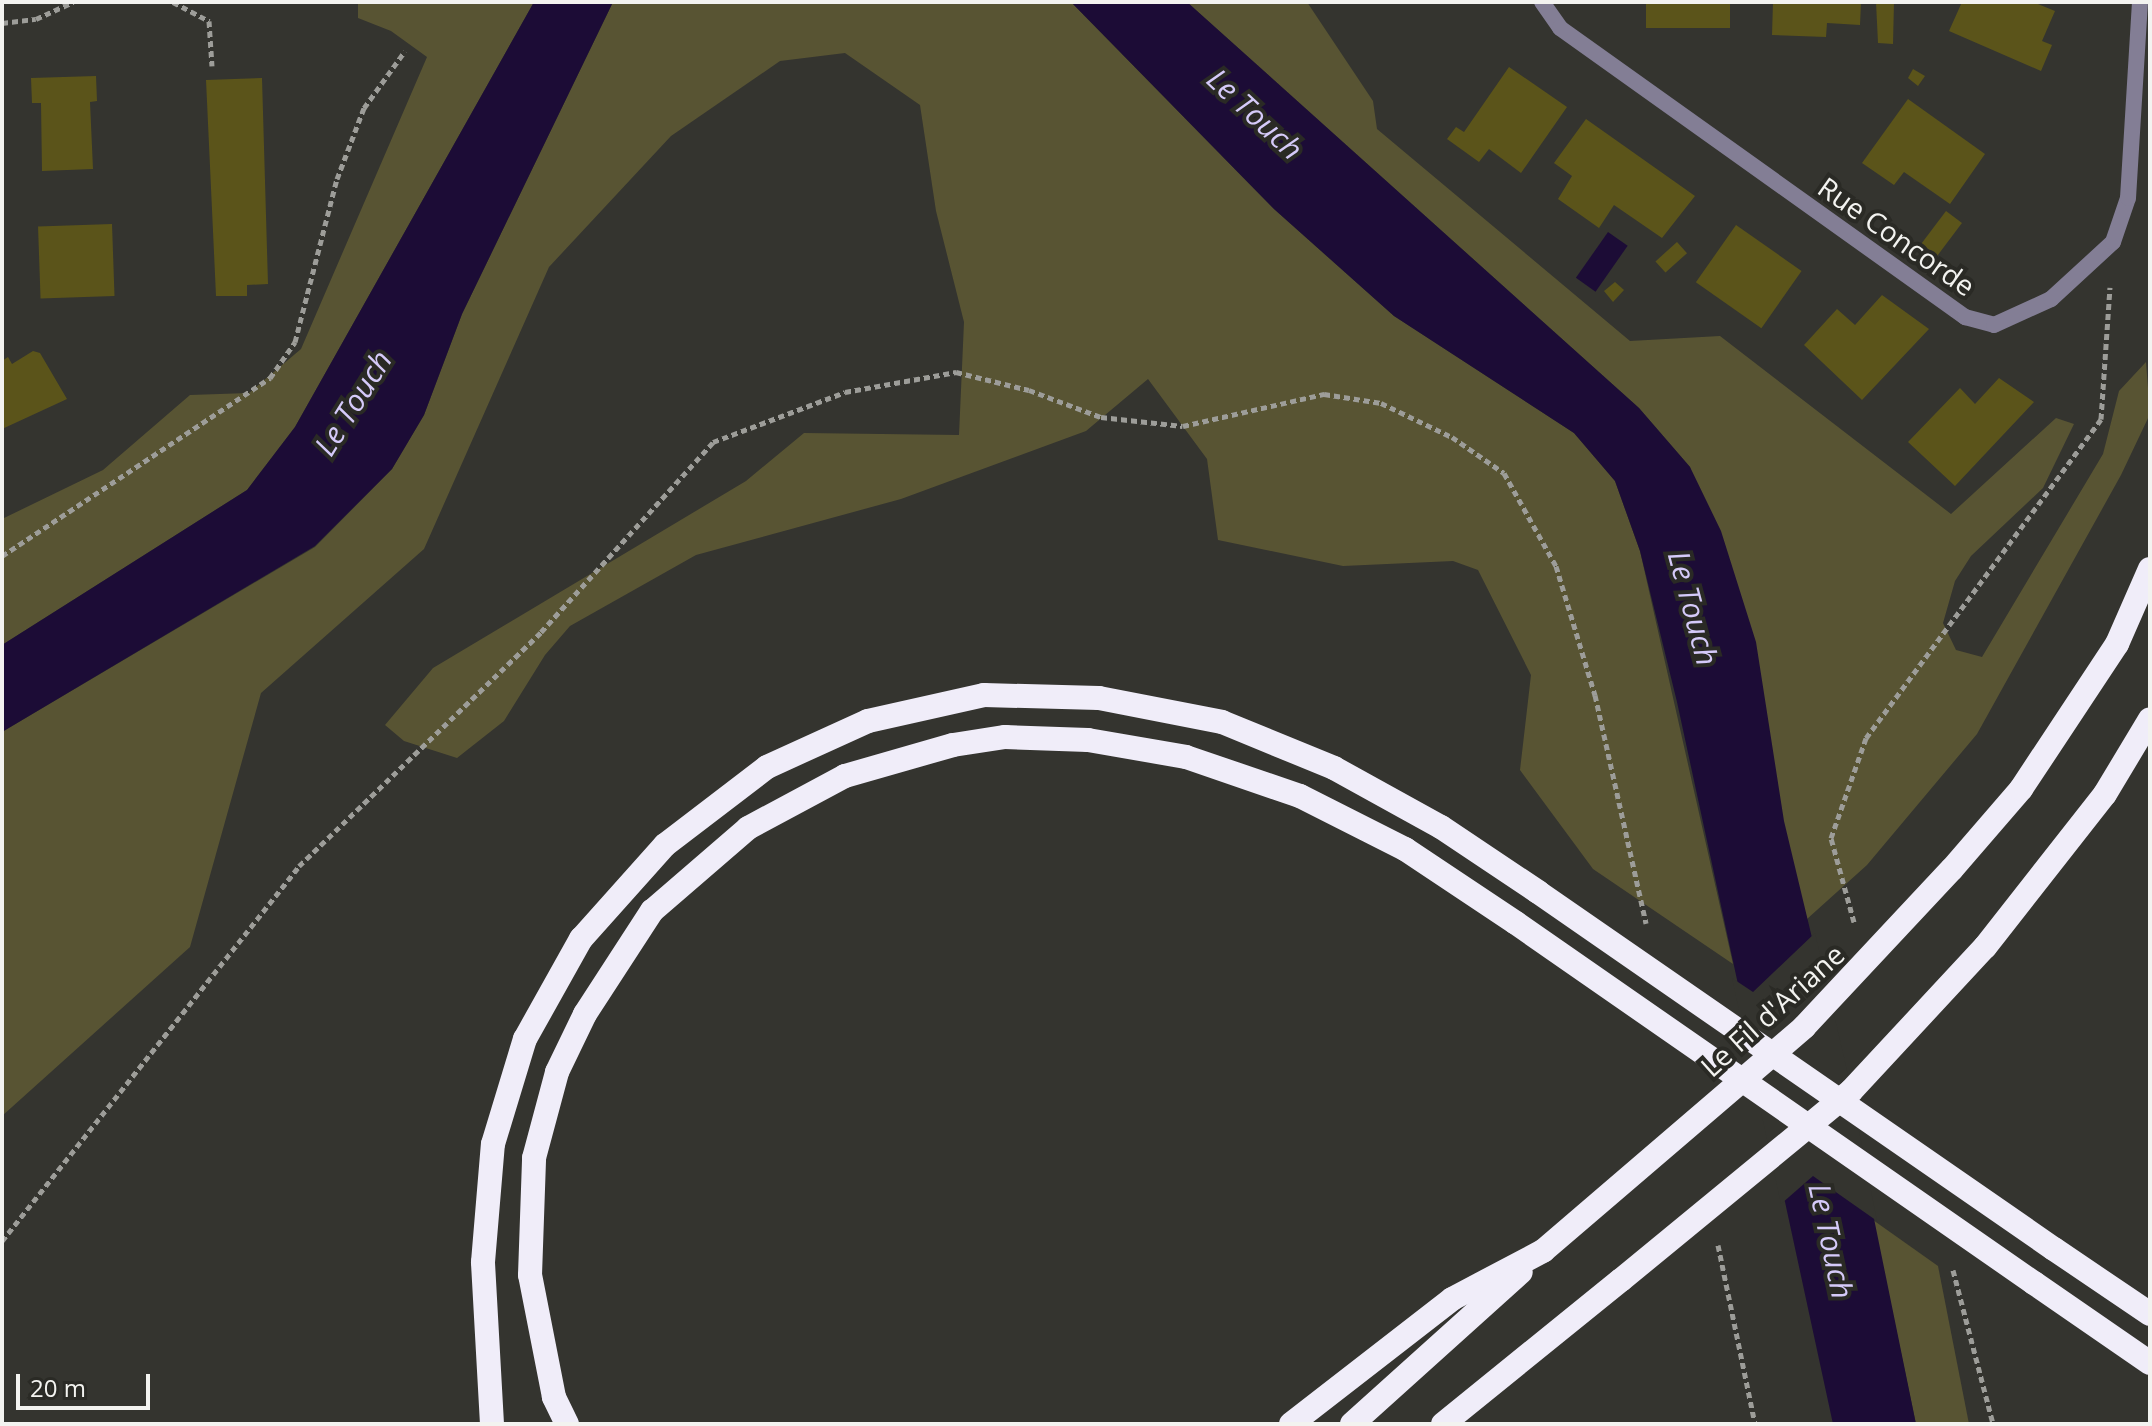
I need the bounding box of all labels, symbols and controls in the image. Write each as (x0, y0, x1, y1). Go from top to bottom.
water label: Le Touch (1200, 61, 1310, 167)
street label: Rue Concorde (1812, 170, 1982, 302)
water label: Le Touch (307, 344, 399, 462)
water label: Le Touch (1660, 547, 1726, 669)
street label: Le Fil d'Ariane (1693, 937, 1851, 1083)
water label: Le Touch (1801, 1180, 1861, 1302)
scale bar (20, 1358, 154, 1408)
text: 20 m (30, 1371, 86, 1404)

